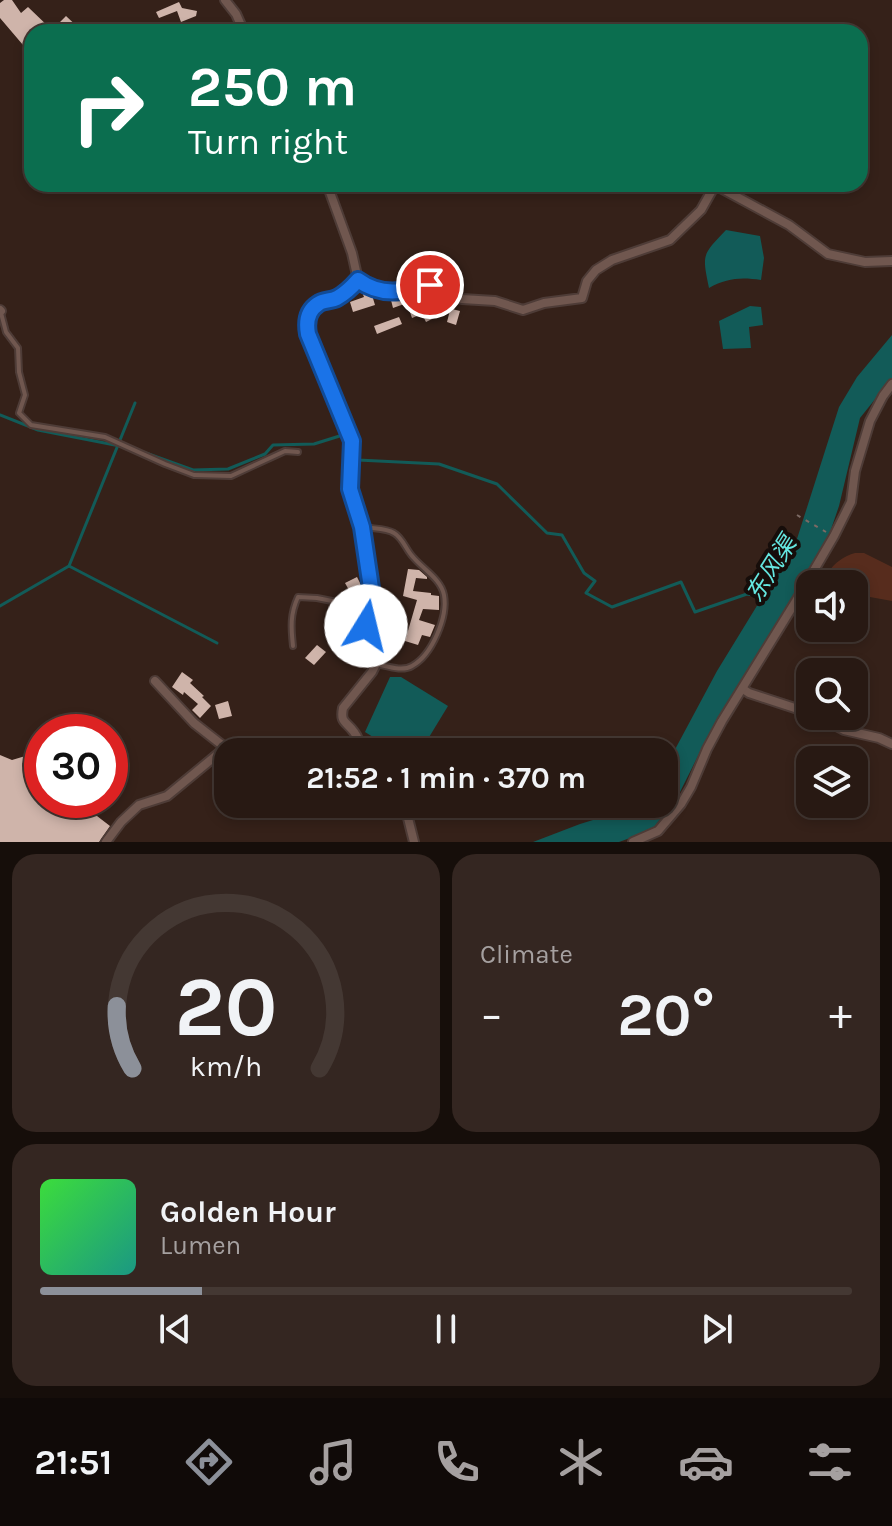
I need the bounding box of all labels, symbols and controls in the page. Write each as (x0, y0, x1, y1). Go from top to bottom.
text: 250 m (188, 54, 357, 119)
icon: right (56, 56, 160, 160)
text: Turn right (188, 121, 348, 163)
pin (396, 251, 464, 319)
icon: arrive (408, 263, 452, 307)
water label: 东风渠 (740, 529, 804, 607)
map controls (796, 570, 868, 818)
button: sound (796, 570, 868, 642)
position arrow (324, 584, 408, 668)
button: search (796, 658, 868, 730)
speed limit sign: 30 (24, 714, 128, 818)
button: layers (796, 746, 868, 818)
text: 21:52 · 1 min · 370 m (306, 760, 586, 796)
text: Climate (480, 939, 573, 970)
text: 20 (175, 959, 277, 1056)
text: 20° (617, 980, 715, 1050)
text: − (480, 989, 503, 1040)
text: + (829, 989, 852, 1040)
text: km/h (190, 1050, 262, 1083)
text: Golden Hour (160, 1194, 336, 1230)
text: Lumen (160, 1230, 241, 1261)
icon: previous (153, 1307, 197, 1351)
icon: pause (424, 1307, 468, 1351)
icon: next (695, 1307, 739, 1351)
icon: directions (181, 1434, 237, 1490)
icon: music (305, 1434, 361, 1490)
icon: phone (429, 1434, 485, 1490)
icon: climate (553, 1434, 609, 1490)
icon: car (678, 1434, 734, 1490)
icon: filters (802, 1434, 858, 1490)
text: 21:51 (34, 1441, 112, 1483)

